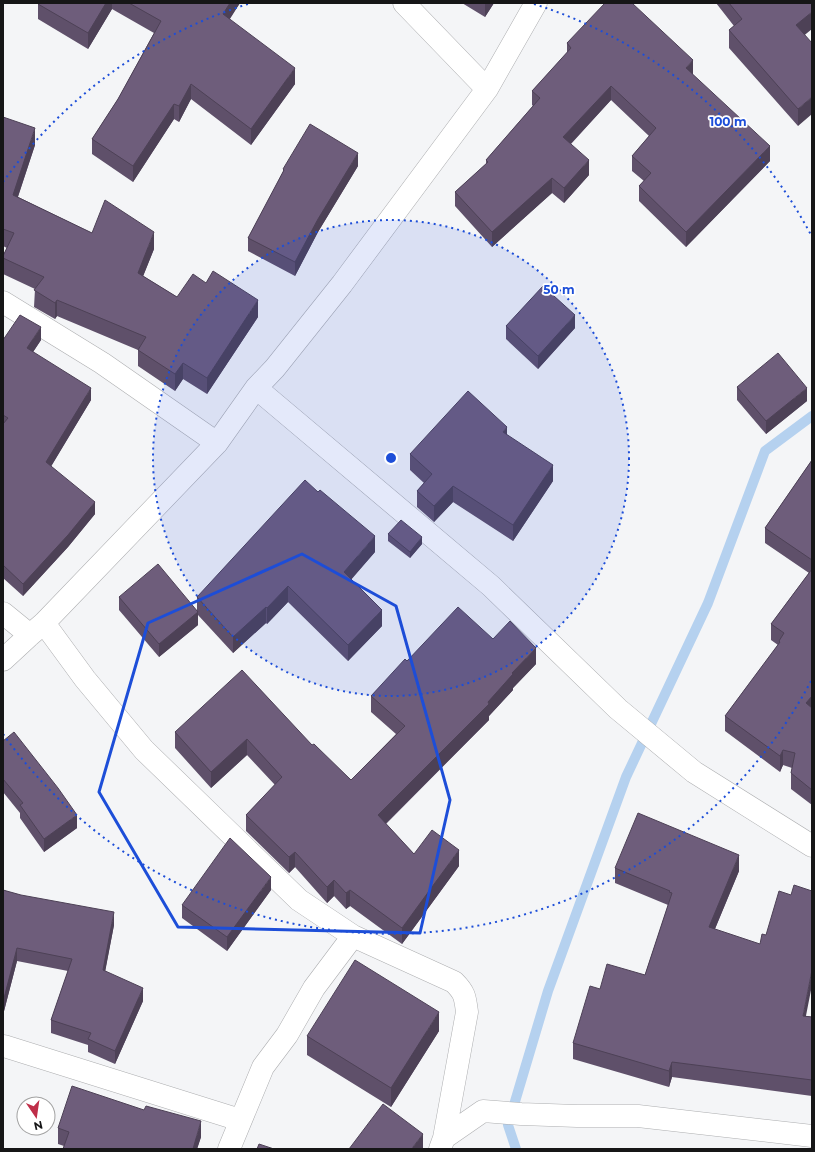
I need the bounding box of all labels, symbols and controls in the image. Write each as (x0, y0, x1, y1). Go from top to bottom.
text: 100 m (710, 114, 746, 129)
text: 50 m (543, 282, 575, 297)
centre of rings (384, 451, 398, 465)
north arrow (16, 1096, 56, 1136)
text: N (32, 1118, 44, 1134)

